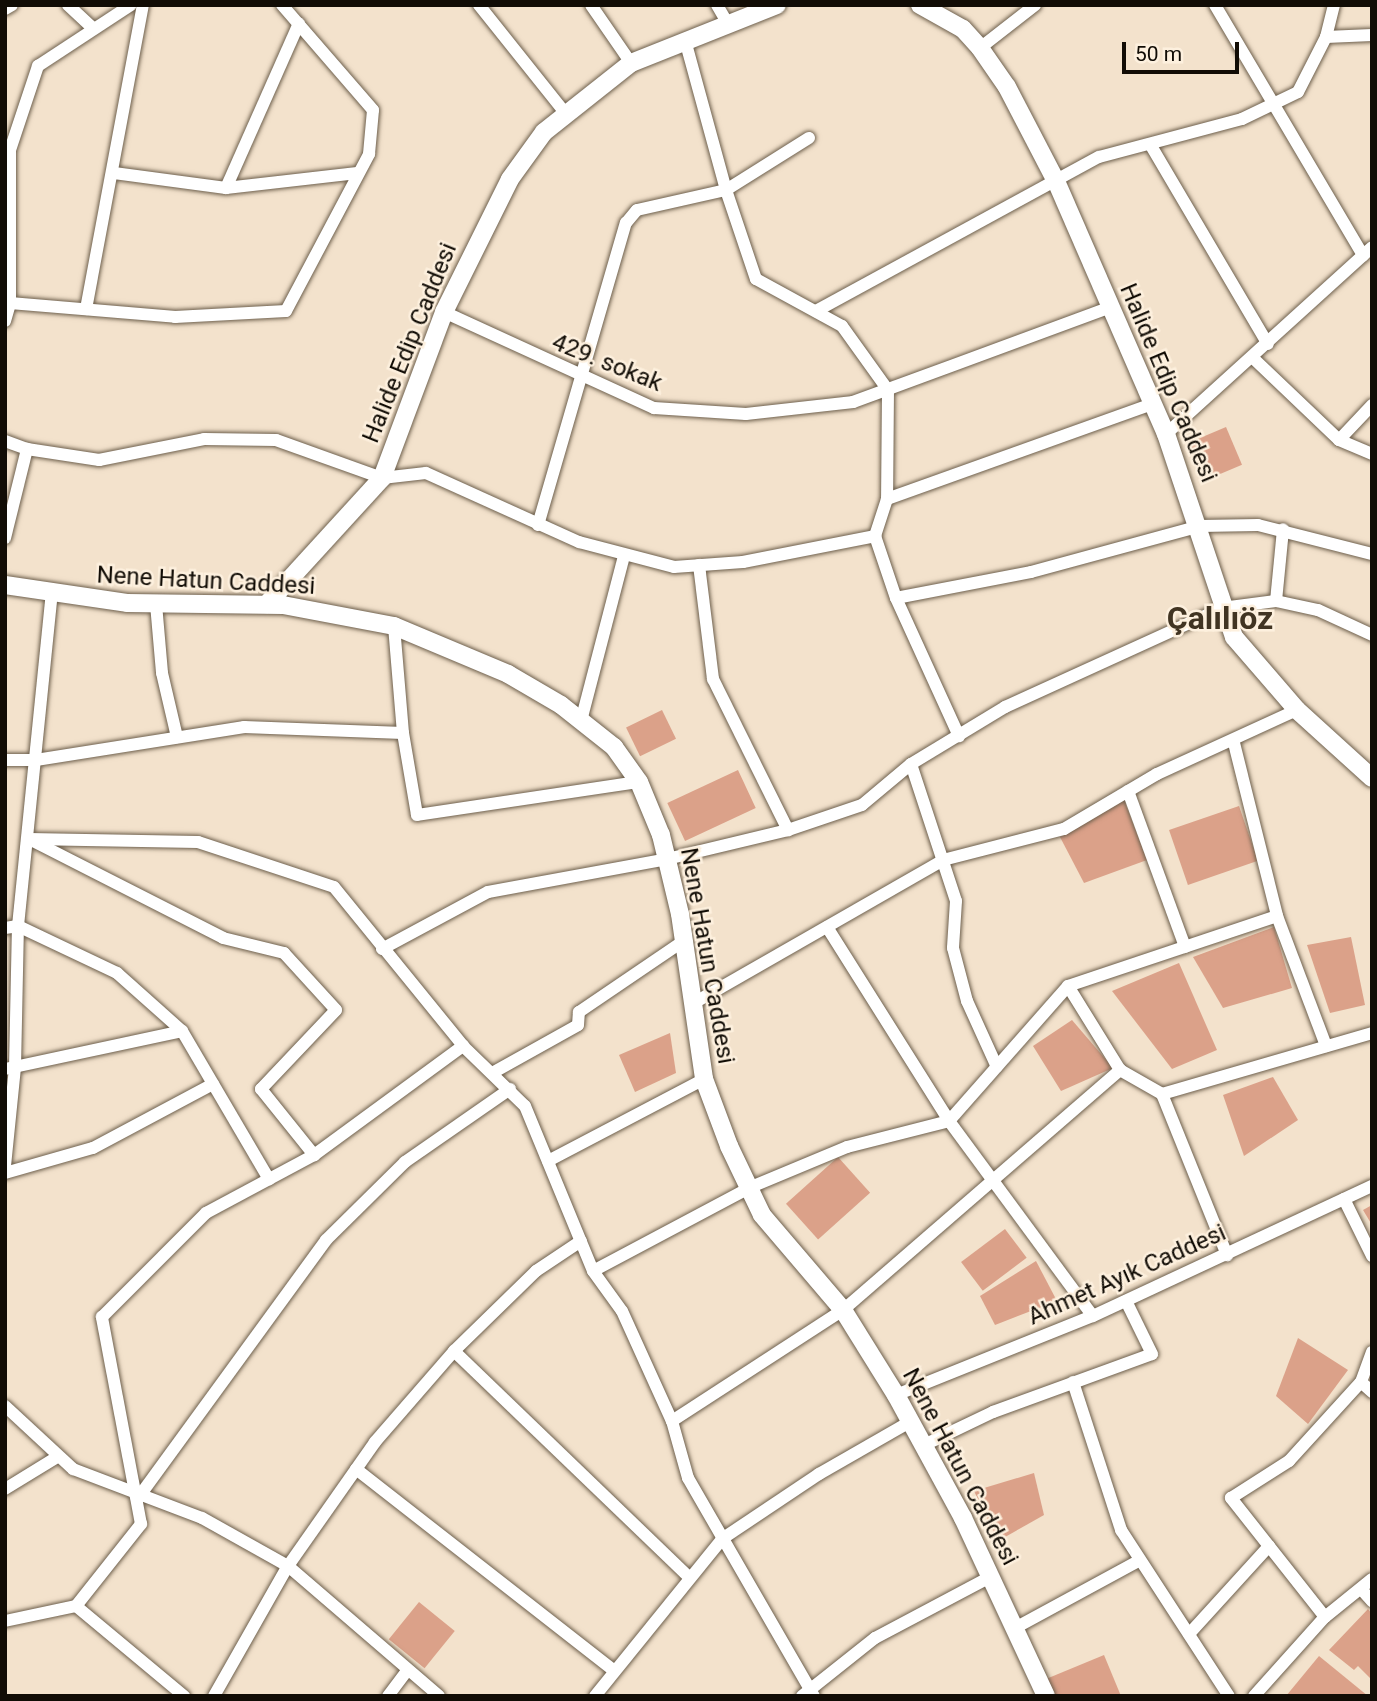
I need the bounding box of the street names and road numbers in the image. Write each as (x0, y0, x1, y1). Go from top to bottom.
street label: Halide Edip Caddesi (357, 239, 463, 447)
street label: Halide Edip Caddesi (1113, 279, 1223, 487)
street label: 429. sokak (548, 328, 666, 398)
street label: Nene Hatun Caddesi (96, 561, 316, 601)
street label: Nene Hatun Caddesi (674, 846, 740, 1066)
street label: Ahmet Ayık Caddesi (1024, 1218, 1230, 1332)
street label: Nene Hatun Caddesi (896, 1364, 1024, 1570)

